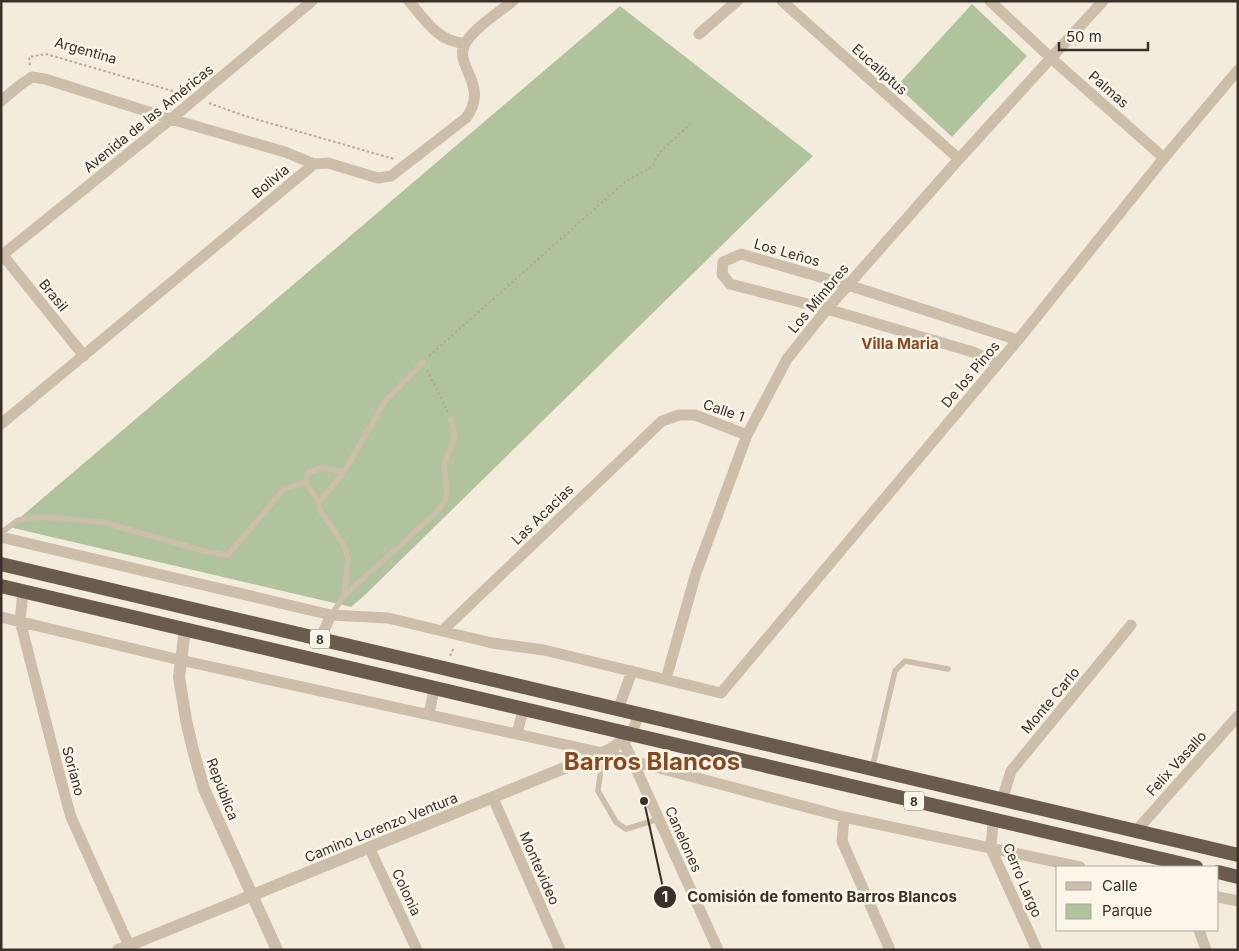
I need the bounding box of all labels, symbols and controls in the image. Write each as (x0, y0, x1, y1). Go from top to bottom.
scale bar (1059, 20, 1148, 52)
text: 50 m (1066, 27, 1102, 46)
street label: Argentina (53, 33, 119, 67)
street label: Eucaliptus (849, 40, 911, 98)
street label: Avenida de las Américas (80, 60, 216, 176)
street label: Palmas (1085, 67, 1133, 111)
street label: Bolivia (248, 161, 292, 201)
street label: Los Leños (752, 234, 822, 270)
street label: Los Mimbres (784, 260, 852, 336)
street label: Brasil (36, 275, 72, 315)
district label: Villa Maria (861, 334, 939, 353)
street label: De los Pinos (937, 337, 1003, 411)
street label: Calle 1 (701, 395, 747, 425)
street label: Las Acacias (508, 480, 576, 548)
road number: 8 (310, 630, 330, 648)
street label: Monte Carlo (1017, 663, 1083, 737)
street label: Felix Vasallo (1142, 727, 1210, 799)
street label: Soriano (59, 744, 89, 798)
district label: Barros Blancos (564, 747, 740, 776)
street label: República (203, 756, 243, 822)
street label: Camino Lorenzo Ventura (302, 789, 460, 865)
road number: 8 (904, 791, 924, 810)
street label: Canelones (662, 804, 706, 874)
street label: Montevideo (516, 829, 564, 907)
street label: Cerro Largo (1000, 840, 1046, 920)
street label: Colonia (389, 866, 425, 918)
legend (1056, 866, 1219, 931)
text: Calle (1102, 876, 1137, 895)
callout: Comisión de fomento Barros Blancos (652, 882, 967, 912)
text: 1 (662, 887, 668, 906)
text: Comisión de fomento Barros Blancos (687, 887, 957, 906)
text: Parque (1102, 901, 1152, 920)

